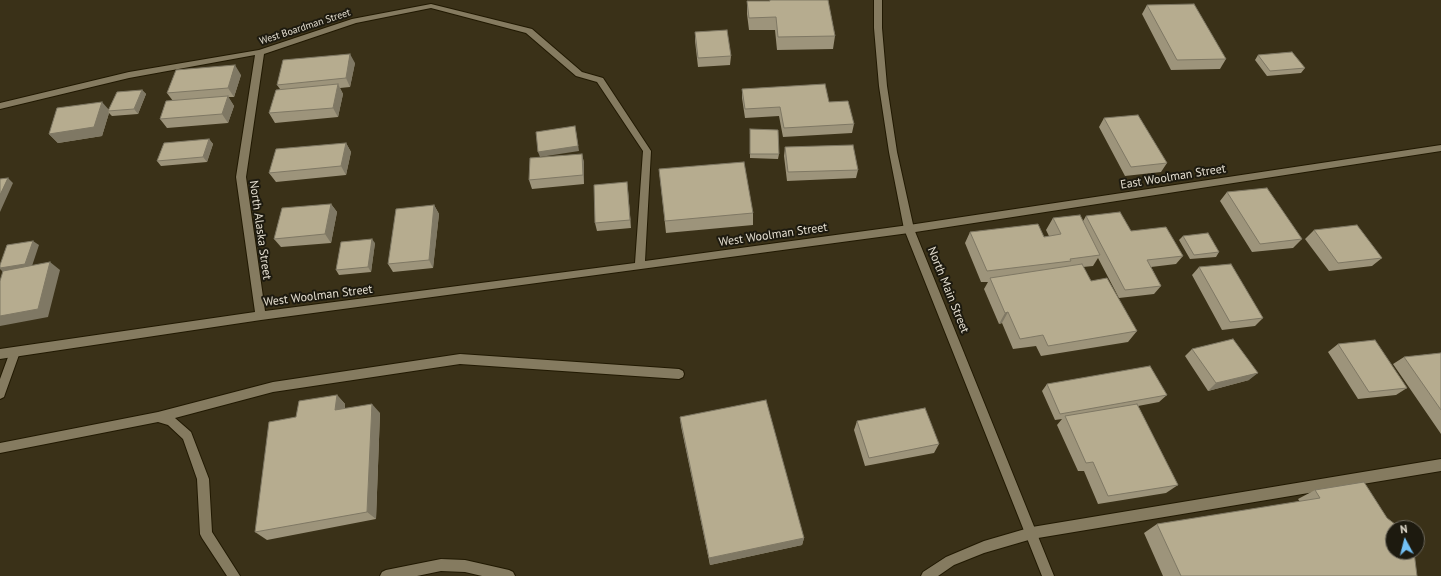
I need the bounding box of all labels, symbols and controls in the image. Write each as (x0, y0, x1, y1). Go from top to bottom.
street label: West Boardman Street (258, 7, 352, 47)
street label: East Woolman Street (1119, 162, 1227, 192)
street label: North Alaska Street (246, 180, 274, 280)
street label: West Woolman Street (718, 220, 828, 250)
street label: North Main Street (924, 245, 972, 335)
street label: West Woolman Street (263, 282, 373, 310)
north arrow (1385, 520, 1425, 560)
text: N (1399, 522, 1408, 536)

